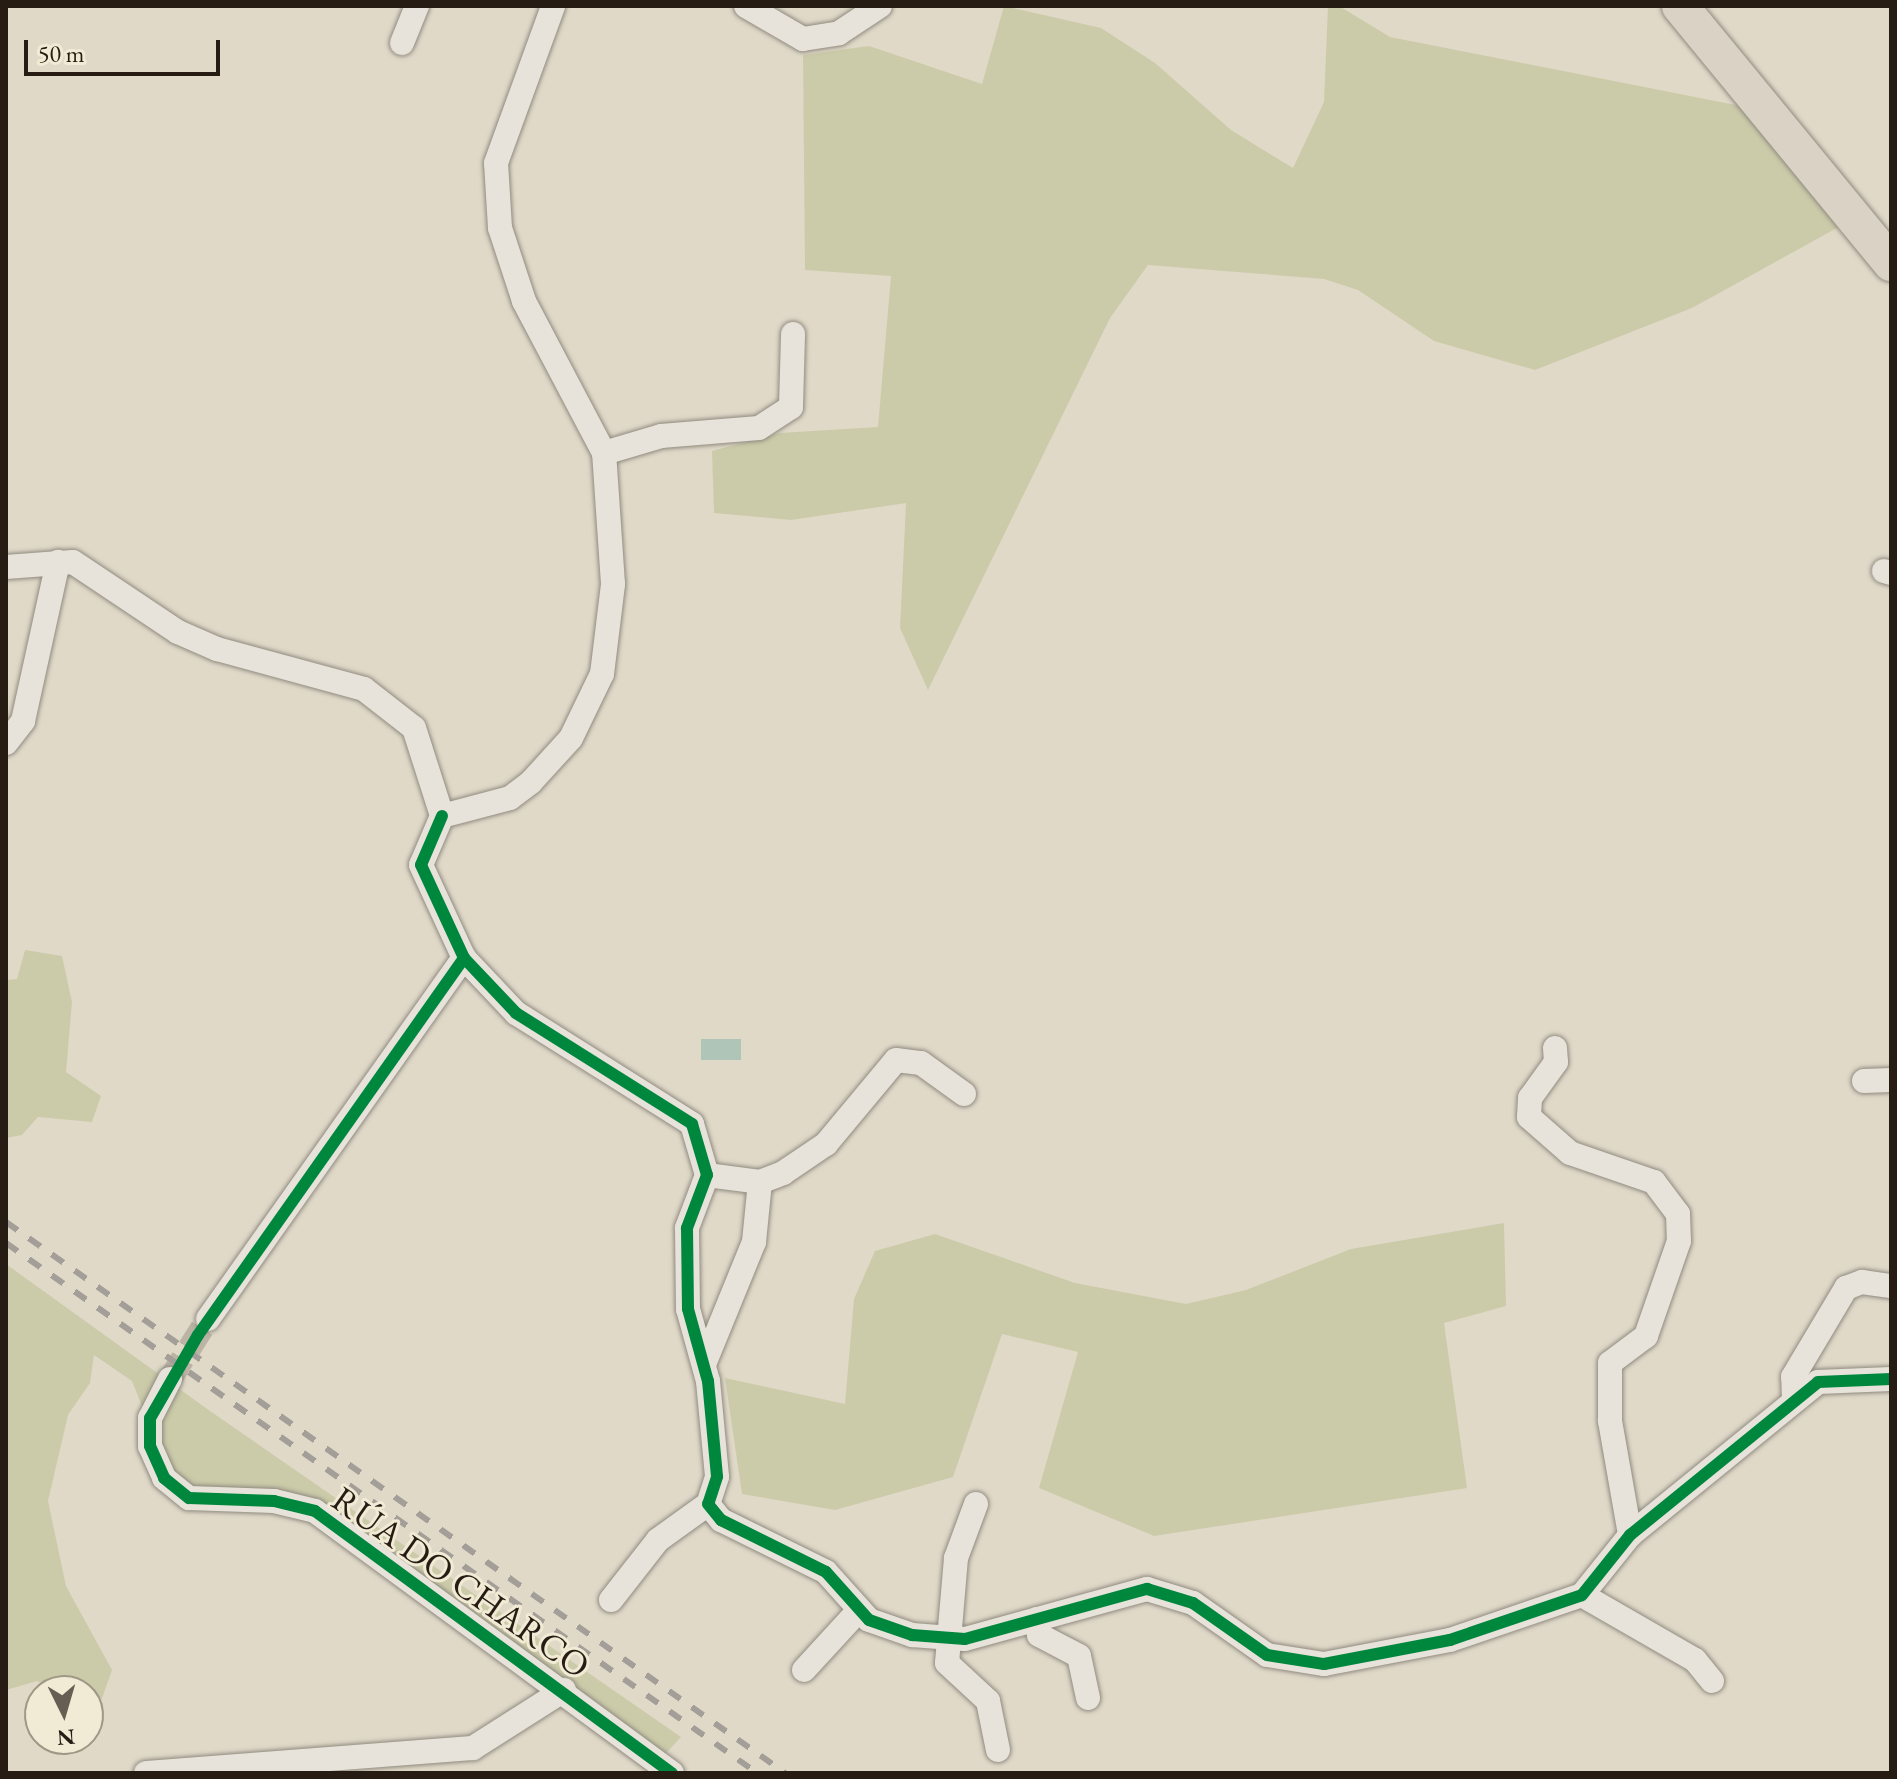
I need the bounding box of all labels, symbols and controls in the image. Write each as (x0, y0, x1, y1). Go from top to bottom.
scale bar (28, 24, 224, 74)
text: 50 m (38, 38, 85, 69)
street label: RÚA DO CHARCO (324, 1477, 598, 1687)
north arrow (24, 1675, 104, 1755)
text: N (56, 1722, 76, 1753)

